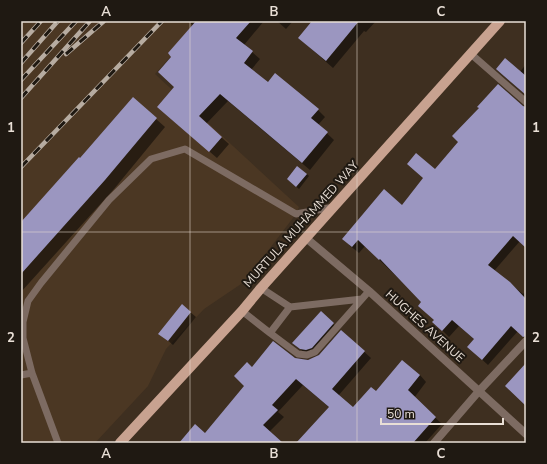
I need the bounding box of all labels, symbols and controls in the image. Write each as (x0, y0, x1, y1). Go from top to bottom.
text: A (101, 3, 111, 21)
text: B (270, 3, 279, 21)
text: C (437, 3, 446, 21)
text: 1 (7, 119, 15, 137)
text: 1 (532, 119, 540, 137)
street label: MURTULA MUHAMMED WAY (240, 157, 363, 291)
street label: HUGHES AVENUE (382, 286, 468, 366)
text: 2 (7, 329, 15, 347)
text: 2 (532, 329, 540, 347)
scale bar (381, 400, 503, 426)
text: 50 m (387, 406, 415, 422)
text: A (101, 445, 111, 463)
text: B (270, 445, 279, 463)
text: C (437, 445, 446, 463)

